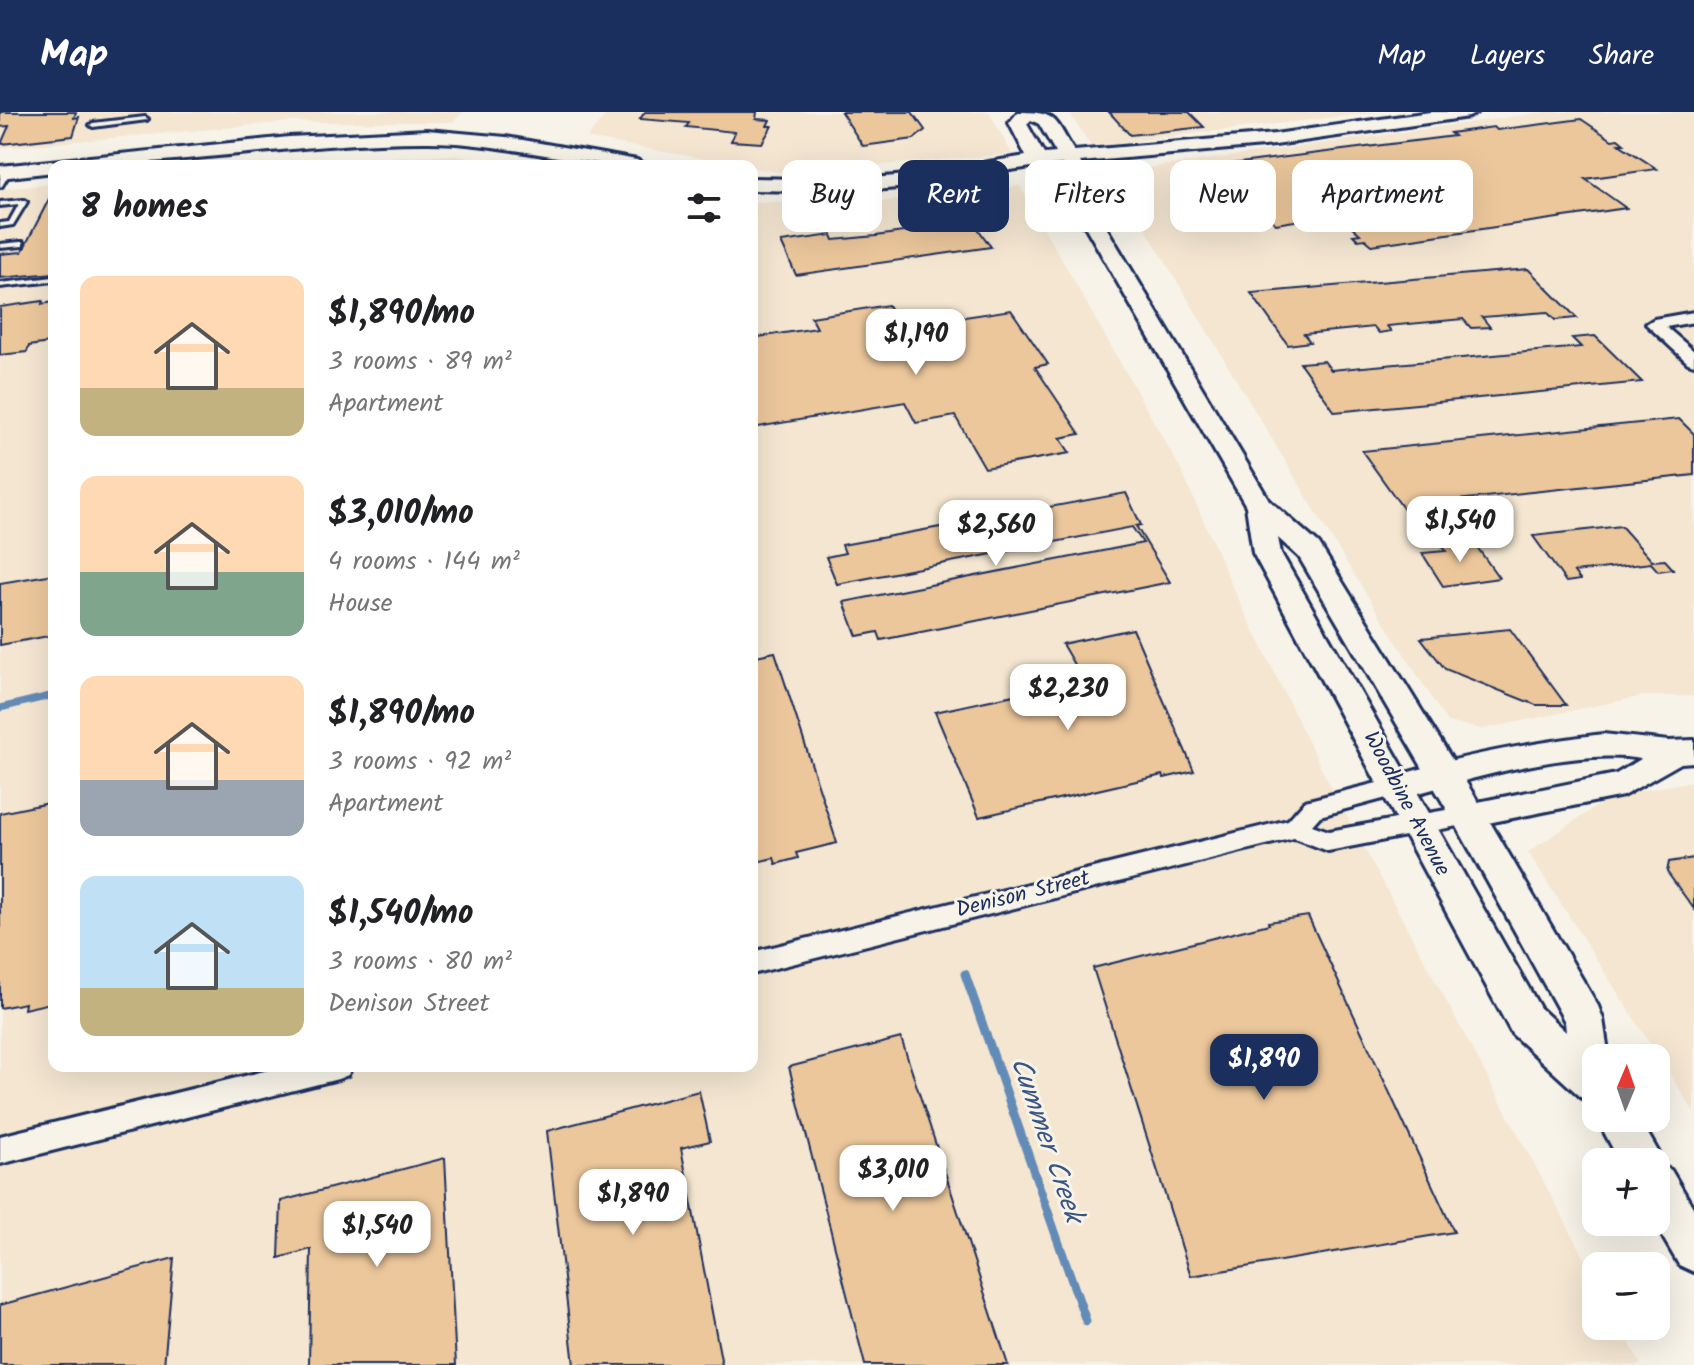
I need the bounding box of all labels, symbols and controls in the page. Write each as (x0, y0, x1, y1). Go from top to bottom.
text: Map (40, 26, 109, 86)
text: Map (1377, 34, 1426, 79)
text: Layers (1470, 34, 1545, 79)
text: Share (1589, 34, 1654, 79)
chip: Buy (782, 160, 882, 232)
chip: Rent (898, 160, 1009, 232)
chip: Filters (1025, 160, 1154, 232)
chip: New (1170, 160, 1276, 232)
chip: Apartment (1292, 160, 1473, 232)
text: 8 homes (80, 181, 208, 235)
icon: filters (682, 186, 726, 230)
text: $1,890/mo (328, 287, 475, 341)
icon: home (144, 308, 240, 404)
pin: $1,190 (851, 309, 981, 377)
text: $1,190 (884, 314, 948, 356)
text: 3 rooms · 89 m² (328, 341, 512, 383)
text: Apartment (328, 383, 443, 425)
text: $3,010/mo (328, 487, 474, 541)
pin: $1,540 (1395, 496, 1525, 564)
pin: $2,560 (931, 500, 1061, 568)
text: $1,540 (1425, 501, 1495, 543)
text: $2,560 (957, 505, 1035, 547)
icon: home (144, 508, 240, 604)
text: 4 rooms · 144 m² (328, 541, 520, 583)
text: House (328, 583, 392, 625)
pin: $2,230 (1003, 664, 1133, 732)
text: $2,230 (1028, 669, 1108, 711)
text: $1,890/mo (328, 687, 475, 741)
icon: home (144, 708, 240, 804)
street label: Woodbine Avenue (1353, 725, 1459, 883)
text: 3 rooms · 92 m² (328, 741, 511, 783)
text: Apartment (328, 783, 443, 825)
street label: Denison Street (952, 861, 1094, 929)
text: $1,540/mo (328, 887, 473, 941)
icon: home (144, 908, 240, 1004)
text: 3 rooms · 80 m² (328, 941, 512, 983)
text: Denison Street (328, 983, 490, 1025)
pin: $1,890 (1199, 1034, 1329, 1102)
text: $1,890 (1228, 1039, 1300, 1081)
north arrow (1582, 1044, 1670, 1132)
map controls (1582, 1044, 1670, 1340)
water label: Cummer Creek (997, 1051, 1097, 1232)
pin: $3,010 (828, 1145, 958, 1213)
button: + (1582, 1148, 1670, 1236)
text: $3,010 (858, 1150, 928, 1192)
pin: $1,890 (568, 1169, 698, 1237)
text: $1,890 (597, 1174, 669, 1216)
pin: $1,540 (312, 1201, 442, 1269)
text: $1,540 (342, 1206, 412, 1248)
button: − (1582, 1252, 1670, 1340)

